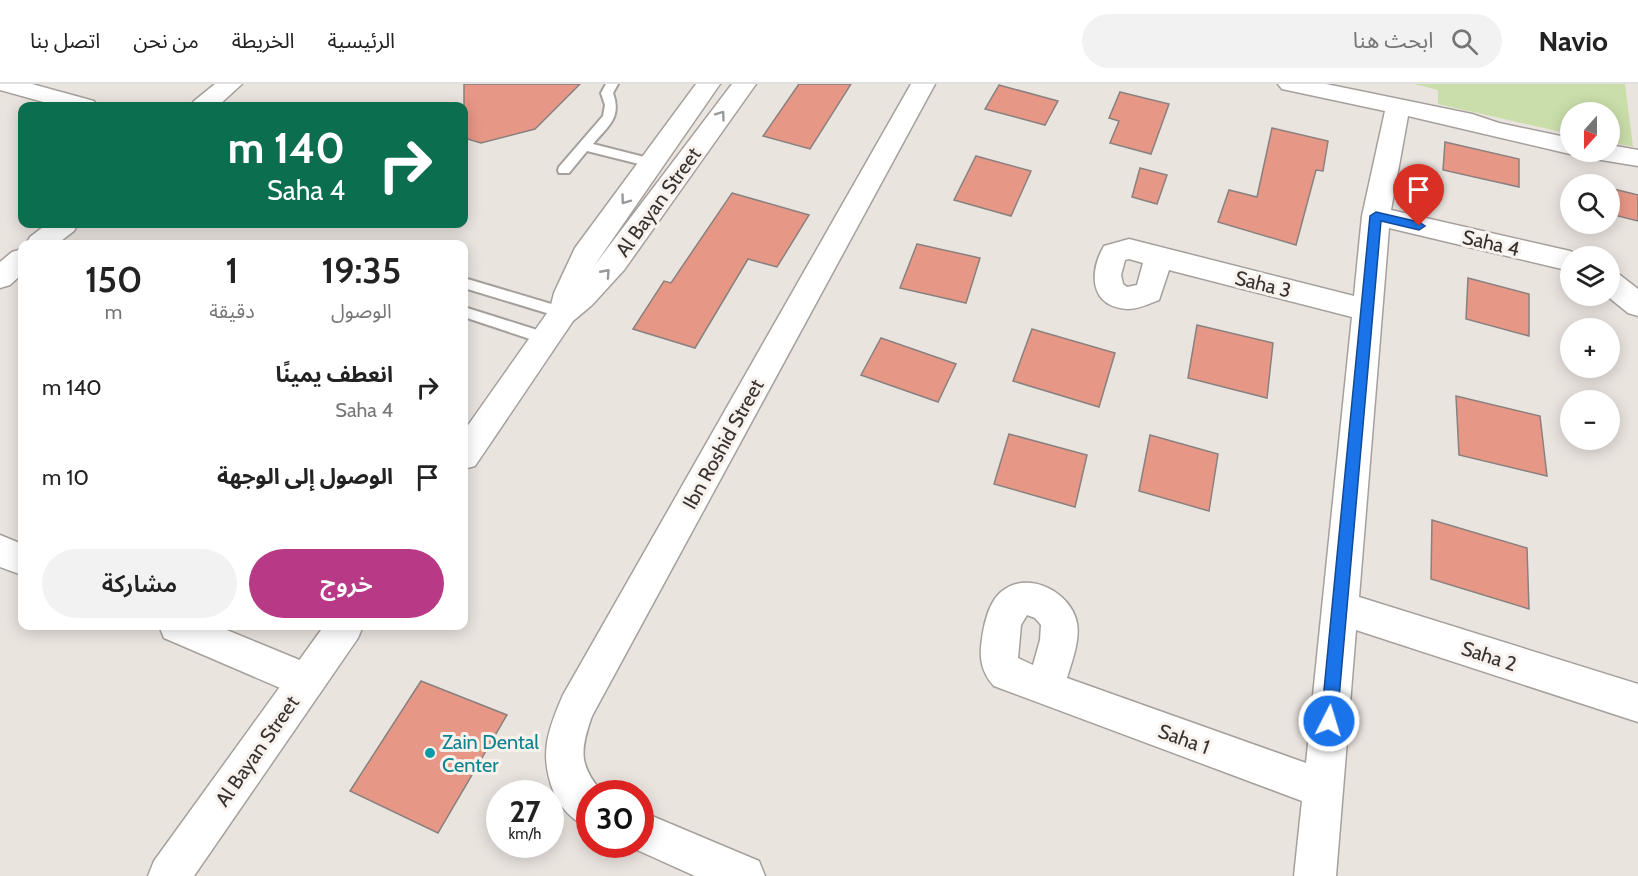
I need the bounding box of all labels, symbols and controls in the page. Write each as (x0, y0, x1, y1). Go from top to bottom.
search box (1082, 14, 1502, 68)
text: Navio (1538, 24, 1608, 58)
icon: search (1448, 25, 1481, 58)
text: ابحث هنا (1353, 27, 1433, 54)
text: اتصل بنا (30, 28, 100, 53)
text: من نحن (133, 28, 199, 53)
text: الخريطة (232, 28, 295, 53)
text: الرئيسية (328, 28, 395, 53)
north arrow (1560, 102, 1620, 162)
map controls (1560, 102, 1620, 450)
one-way arrow (714, 111, 725, 122)
text: 140 m (228, 122, 345, 174)
icon: right (366, 126, 444, 204)
street label: Al Bayan Street (610, 142, 706, 261)
pin (1393, 164, 1444, 226)
icon: arrive (1402, 173, 1435, 206)
text: Saha 4 (267, 174, 345, 207)
button: search (1560, 174, 1620, 234)
one-way arrow (621, 193, 632, 204)
street label: Saha 4 (1460, 225, 1522, 261)
button: layers (1560, 246, 1620, 306)
text: 1 (226, 248, 238, 292)
text: 19:35 (322, 248, 401, 292)
text: 150 (85, 257, 142, 301)
street label: Saha 3 (1232, 265, 1294, 303)
one-way arrow (599, 269, 610, 280)
text: دقيقة (209, 299, 255, 323)
text: الوصول (331, 299, 392, 323)
text: m (105, 300, 122, 324)
button: + (1560, 318, 1620, 378)
text: انعطف يمينًا (276, 361, 393, 388)
icon: right (411, 371, 444, 404)
text: 140 m (42, 374, 102, 401)
street label: Ibn Roshid Street (677, 375, 769, 513)
button: − (1560, 390, 1620, 450)
text: Saha 4 (335, 398, 393, 422)
icon: arrive (411, 461, 444, 494)
text: الوصول إلى الوجهة (217, 463, 393, 490)
text: 10 m (42, 464, 89, 491)
button: مشاركة (42, 549, 237, 618)
button: خروج (249, 549, 444, 618)
street label: Saha 2 (1458, 636, 1520, 676)
position arrow (1297, 689, 1361, 753)
street label: Al Bayan Street (210, 691, 304, 811)
street label: Saha 1 (1155, 719, 1213, 759)
place label: Zain Dental Center (442, 730, 539, 777)
marker: Zain Dental Center (423, 746, 437, 760)
speed limit sign: 30 (576, 780, 654, 858)
text: 27 (509, 793, 541, 830)
text: km/h (509, 825, 541, 843)

